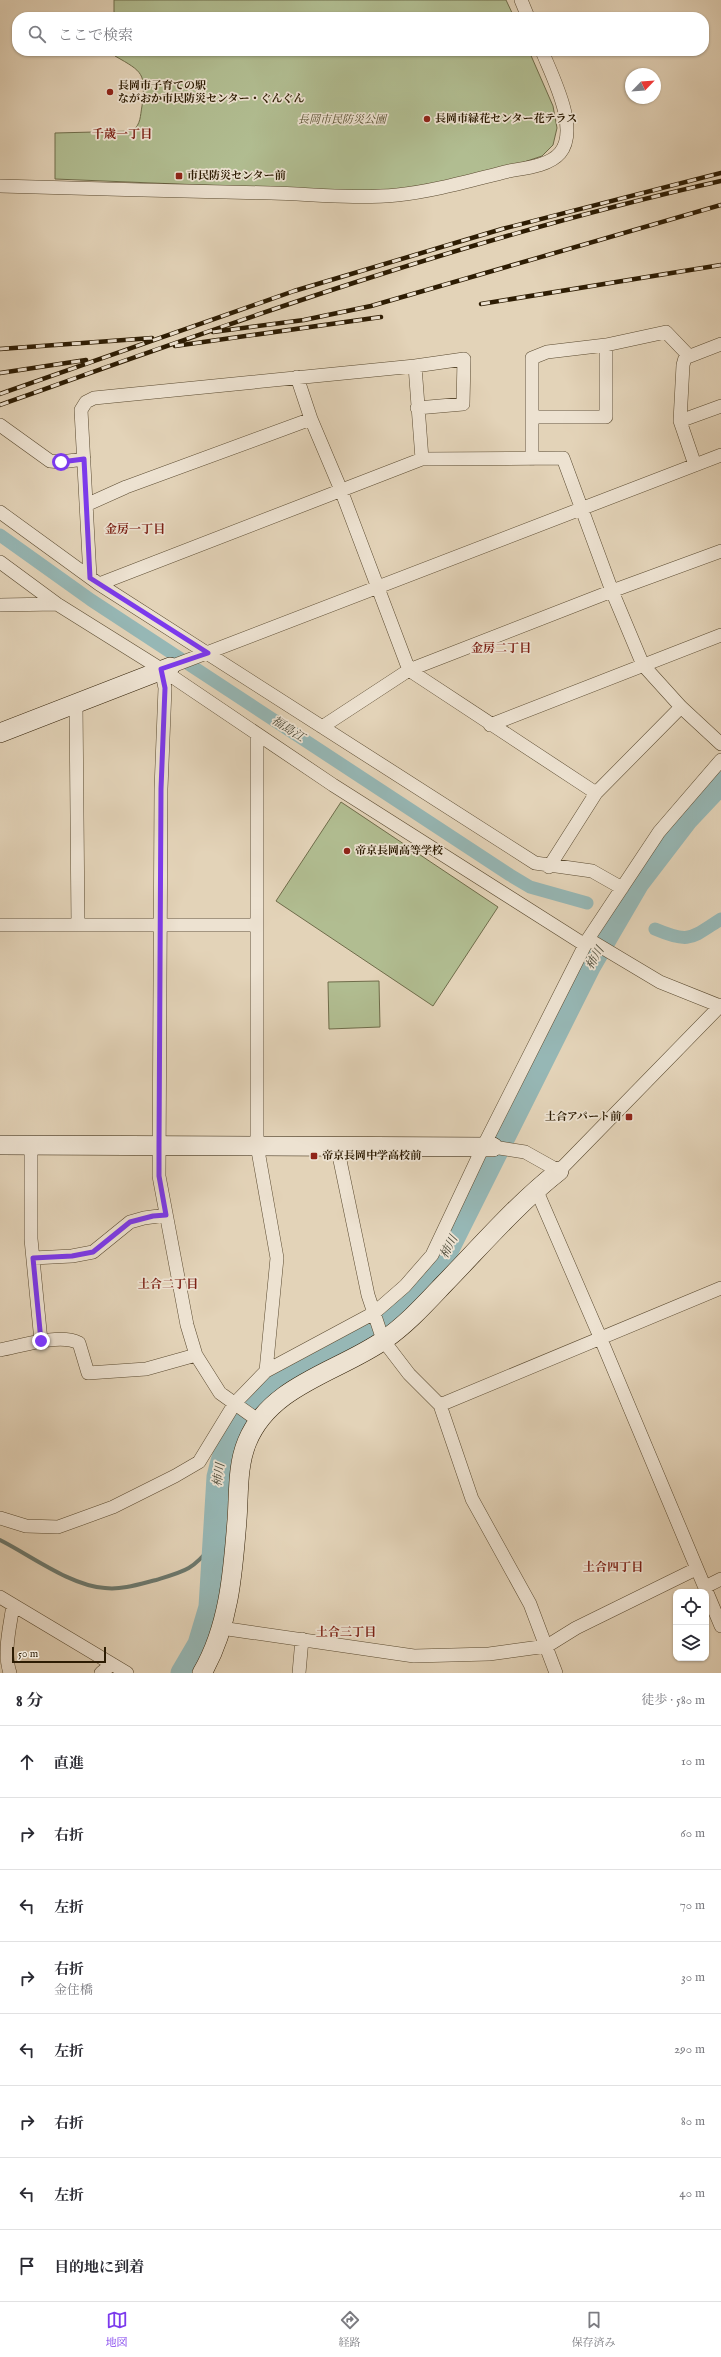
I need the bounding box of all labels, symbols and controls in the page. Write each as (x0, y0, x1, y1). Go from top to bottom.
search box (12, 12, 709, 56)
icon: search (26, 23, 48, 45)
text: ここで検索 (58, 26, 133, 45)
north arrow (625, 68, 661, 104)
place label: 長岡市子育ての駅 ながおか市民防災センター・ぐんぐん (118, 79, 305, 106)
marker: 長岡市子育ての駅 ながおか市民防災センター・ぐんぐん (105, 87, 115, 97)
place label: 長岡市緑花センター花テラス (435, 112, 577, 126)
park label: 長岡市民防災公園 (298, 113, 388, 127)
marker: 長岡市緑花センター花テラス (422, 114, 432, 124)
district label: 千歳一丁目 (92, 127, 152, 142)
place label: 市民防災センター前 (187, 169, 287, 183)
marker: 市民防災センター前 (174, 171, 184, 181)
route start (52, 453, 70, 471)
district label: 金房一丁目 (105, 522, 165, 537)
district label: 金房二丁目 (471, 641, 531, 656)
water label: 福島江 (269, 713, 309, 746)
place label: 帝京長岡高等学校 (355, 844, 443, 858)
marker: 帝京長岡高等学校 (342, 846, 352, 856)
water label: 柿川 (583, 942, 608, 972)
place label: 土合アパート前 (545, 1110, 622, 1124)
marker: 土合アパート前 (624, 1112, 634, 1122)
place label: 帝京長岡中学高校前 (322, 1149, 422, 1163)
marker: 帝京長岡中学高校前 (309, 1151, 319, 1161)
water label: 柿川 (437, 1231, 462, 1261)
district label: 土合二丁目 (138, 1277, 198, 1292)
route end (32, 1332, 50, 1350)
water label: 柿川 (210, 1460, 228, 1488)
district label: 土合四丁目 (583, 1560, 643, 1575)
map controls (673, 1589, 709, 1661)
button: locate (673, 1589, 709, 1625)
district label: 土合三丁目 (316, 1625, 376, 1640)
button: layers (673, 1625, 709, 1661)
scale bar (12, 1645, 106, 1664)
text: 50 m (18, 1647, 38, 1661)
text: 8 分 (16, 1691, 43, 1712)
text: 徒歩 · 580 m (641, 1692, 705, 1709)
icon: ahead (16, 1751, 38, 1773)
text: 10 m (681, 1753, 705, 1770)
text: 直進 (54, 1754, 84, 1773)
icon: right (16, 1823, 38, 1845)
text: 60 m (680, 1825, 705, 1842)
text: 右折 (54, 1826, 84, 1845)
icon: left (16, 1895, 38, 1917)
text: 70 m (680, 1897, 705, 1914)
text: 左折 (54, 1898, 84, 1917)
text: 右折 (54, 1960, 84, 1979)
icon: right (16, 1967, 38, 1989)
text: 30 m (681, 1969, 705, 1986)
text: 金住橋 (54, 1982, 93, 1999)
icon: left (16, 2039, 38, 2061)
text: 290 m (674, 2041, 705, 2058)
text: 左折 (54, 2042, 84, 2061)
icon: right (16, 2111, 38, 2133)
text: 80 m (681, 2113, 705, 2130)
text: 右折 (54, 2114, 84, 2133)
icon: left (16, 2183, 38, 2205)
text: 40 m (679, 2185, 705, 2202)
text: 左折 (54, 2186, 84, 2205)
icon: arrive (16, 2255, 38, 2277)
text: 目的地に到着 (54, 2258, 144, 2277)
tab: 地図 (106, 2309, 128, 2350)
tab: 経路 (339, 2309, 361, 2350)
tab: 保存済み (572, 2309, 616, 2350)

